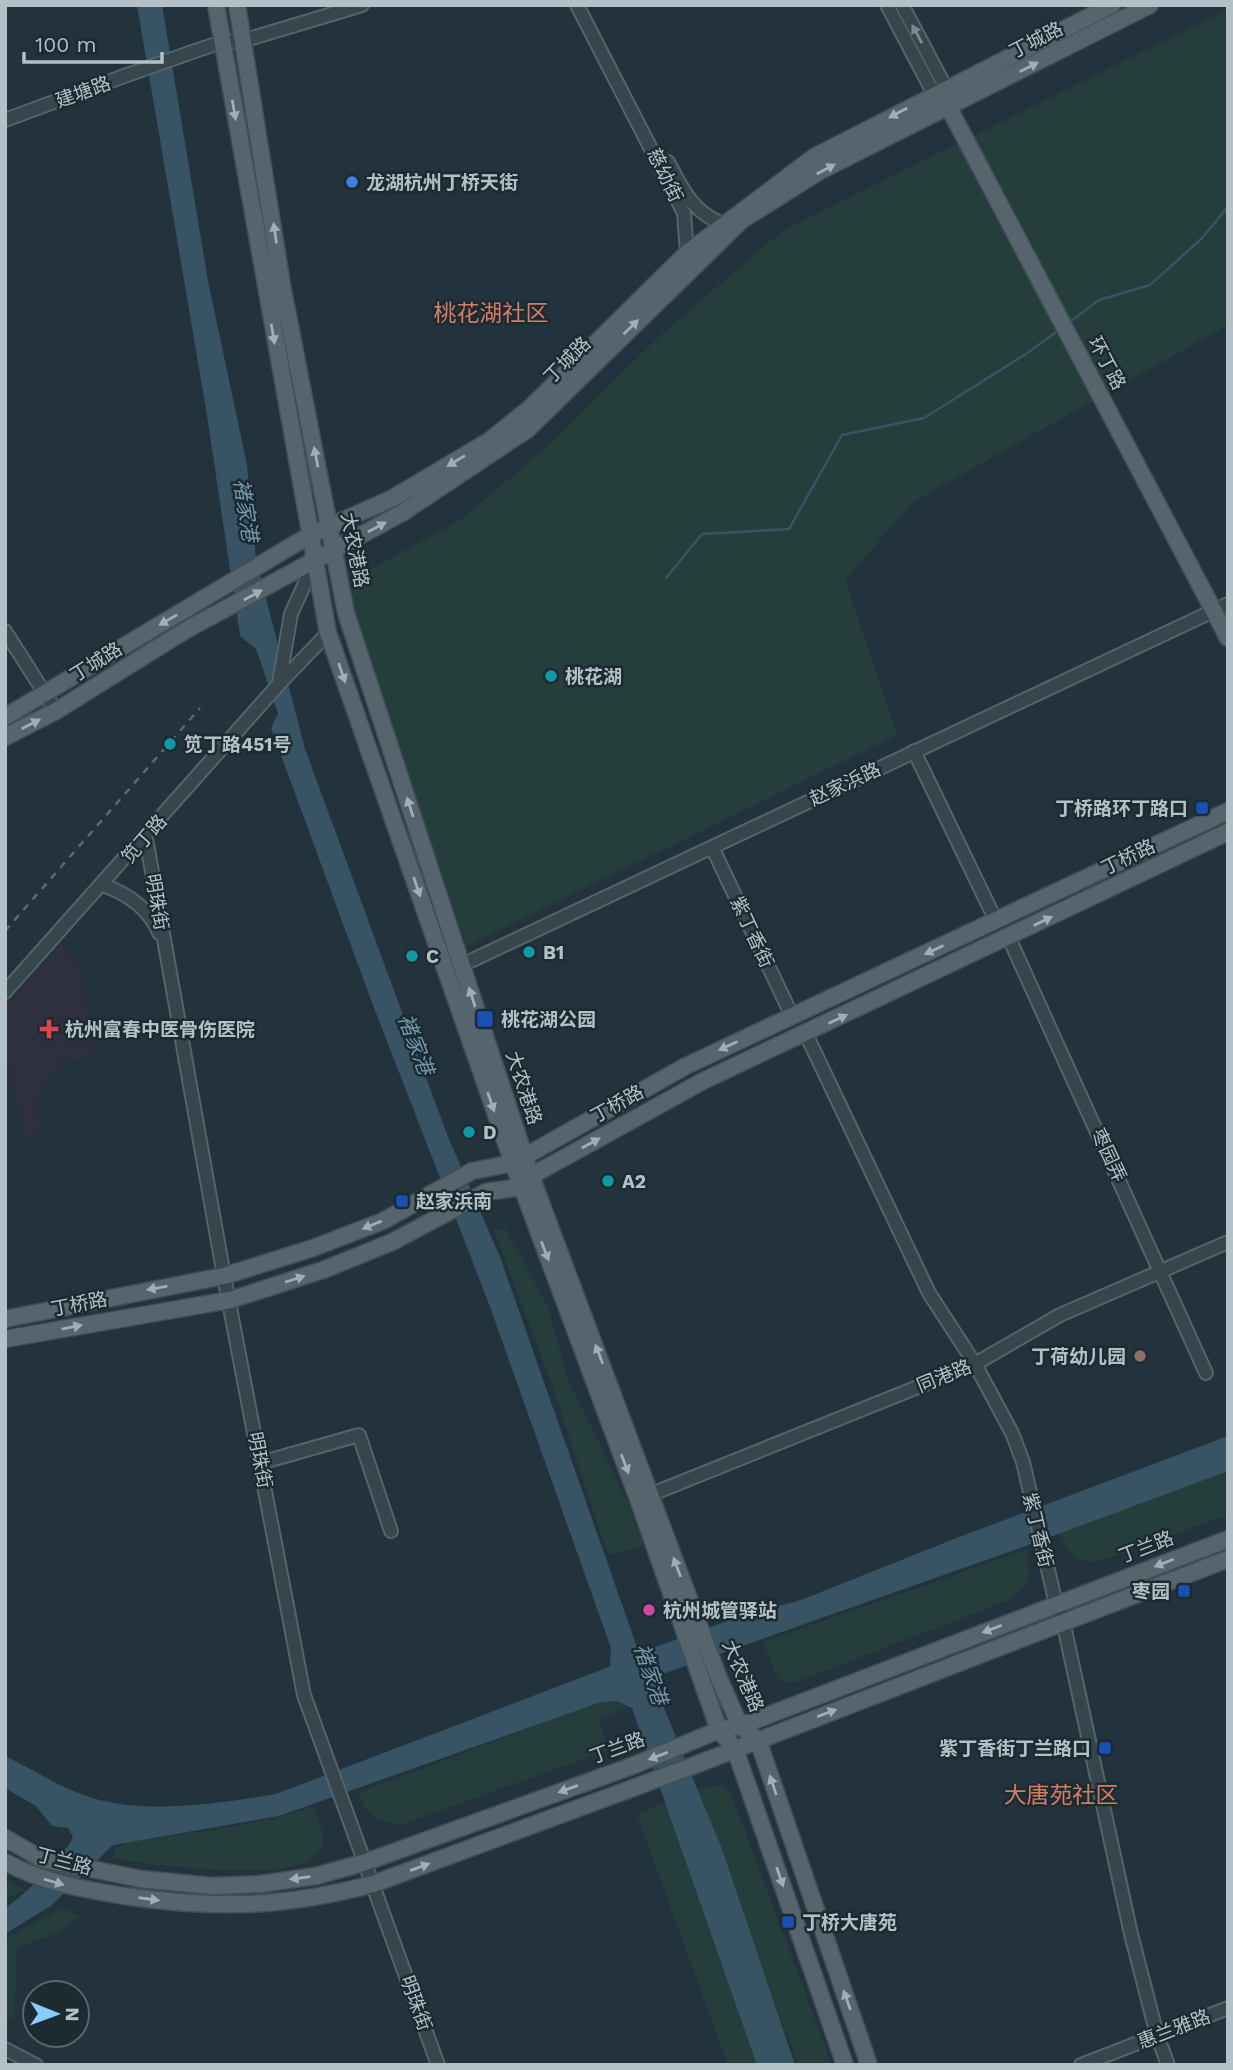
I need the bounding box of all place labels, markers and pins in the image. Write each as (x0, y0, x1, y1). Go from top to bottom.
place label: 龙湖杭州丁桥天街 (366, 171, 518, 194)
marker: 龙湖杭州丁桥天街 (344, 174, 360, 190)
place label: 桃花湖 (565, 665, 622, 688)
marker: 桃花湖 (543, 668, 559, 684)
place label: 笕丁路451号 (184, 733, 292, 756)
marker: 笕丁路451号 (162, 736, 178, 752)
place label: 丁桥路环丁路口 (1055, 797, 1188, 820)
marker: 丁桥路环丁路口 (1194, 800, 1210, 816)
place label: B1 (543, 941, 564, 964)
marker: B1 (521, 944, 537, 960)
place label: C (426, 945, 439, 968)
marker: C (404, 948, 420, 964)
place label: 桃花湖公园 (501, 1008, 596, 1031)
marker: 桃花湖公园 (475, 1009, 495, 1029)
place label: 杭州富春中医骨伤医院 (65, 1018, 255, 1041)
marker: 杭州富春中医骨伤医院 (39, 1019, 59, 1039)
place label: D (483, 1121, 497, 1144)
marker: D (461, 1124, 477, 1140)
place label: A2 (622, 1170, 646, 1193)
marker: A2 (600, 1173, 616, 1189)
place label: 赵家浜南 (416, 1190, 492, 1213)
marker: 赵家浜南 (394, 1193, 410, 1209)
place label: 丁荷幼儿园 (1031, 1345, 1126, 1368)
marker: 丁荷幼儿园 (1132, 1348, 1148, 1364)
place label: 枣园 (1132, 1580, 1170, 1603)
marker: 枣园 (1176, 1583, 1192, 1599)
place label: 杭州城管驿站 (663, 1599, 777, 1622)
marker: 杭州城管驿站 (641, 1602, 657, 1618)
place label: 紫丁香街丁兰路口 (939, 1737, 1091, 1760)
marker: 紫丁香街丁兰路口 (1097, 1740, 1113, 1756)
place label: 丁桥大唐苑 (802, 1911, 897, 1934)
marker: 丁桥大唐苑 (780, 1914, 796, 1930)

